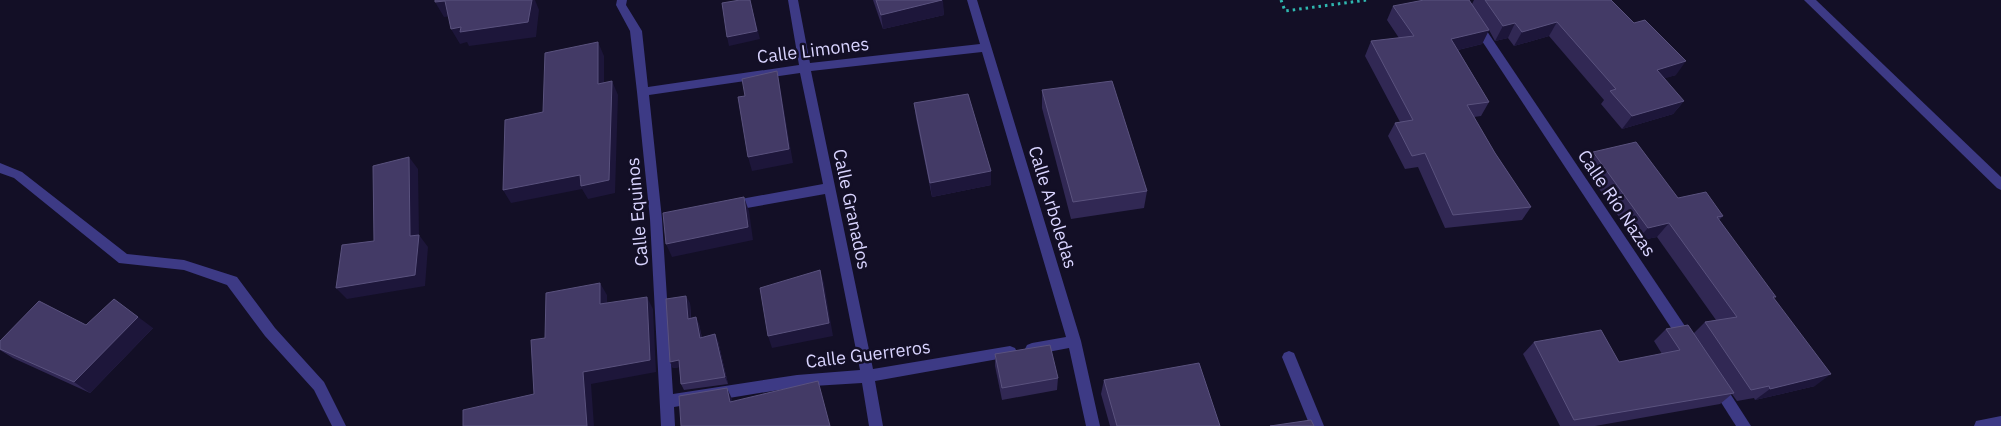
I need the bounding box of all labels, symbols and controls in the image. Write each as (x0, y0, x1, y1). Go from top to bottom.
street label: Calle Limones (756, 32, 870, 68)
street label: Calle Arboledas (1023, 143, 1083, 271)
street label: Calle Río Nazas (1573, 145, 1661, 261)
street label: Calle Granados (828, 147, 876, 271)
street label: Calle Equinos (621, 157, 653, 267)
street label: Calle Guerreros (804, 335, 932, 373)

